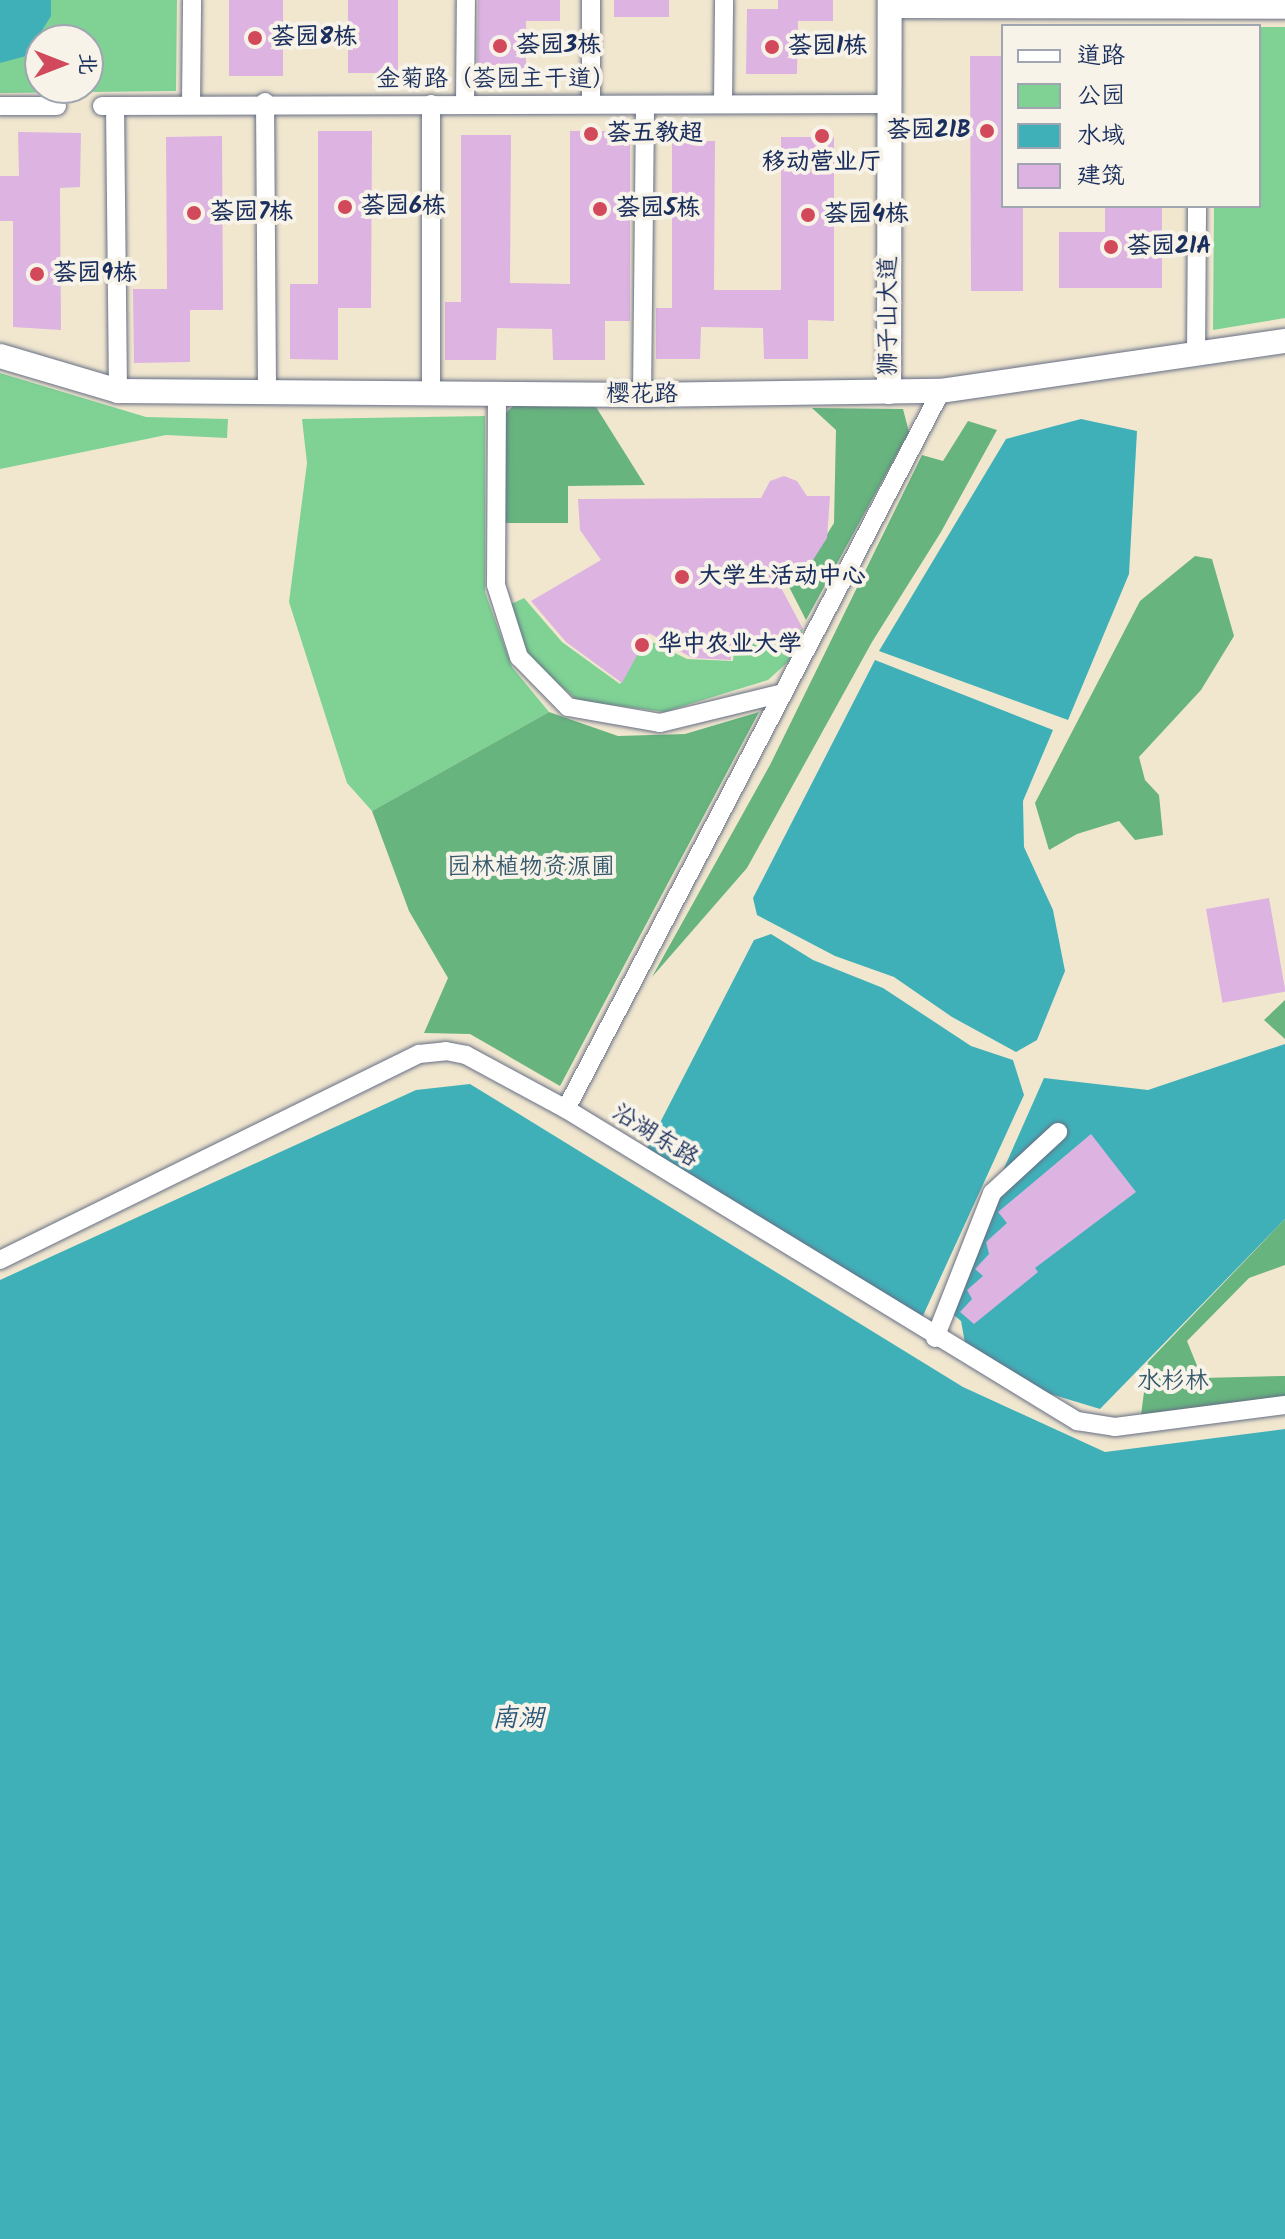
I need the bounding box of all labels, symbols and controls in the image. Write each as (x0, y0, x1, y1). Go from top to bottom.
north arrow (24, 24, 104, 104)
place label: 荟园8栋 (271, 24, 357, 52)
legend (1001, 24, 1261, 208)
marker: 荟园8栋 (246, 29, 264, 47)
place label: 荟园3栋 (516, 32, 601, 60)
place label: 荟园1栋 (788, 33, 867, 61)
marker: 荟园3栋 (491, 37, 509, 55)
text: 道路 (1077, 37, 1125, 76)
marker: 荟园1栋 (763, 38, 781, 56)
text: 北 (69, 53, 104, 75)
street label: 金菊路（荟园主干道） (376, 66, 616, 94)
text: 公园 (1077, 77, 1125, 116)
place label: 荟园21B (887, 117, 971, 145)
text: 水域 (1077, 117, 1125, 156)
place label: 荟五教超 (607, 120, 703, 148)
marker: 荟园21B (978, 122, 996, 140)
marker: 荟五教超 (582, 125, 600, 143)
marker: 移动营业厅 (813, 127, 831, 145)
place label: 移动营业厅 (762, 149, 882, 177)
text: 建筑 (1077, 157, 1125, 196)
place label: 荟园6栋 (361, 193, 446, 221)
place label: 荟园5栋 (616, 195, 700, 223)
marker: 荟园6栋 (336, 198, 354, 216)
place label: 荟园7栋 (210, 199, 293, 227)
marker: 荟园5栋 (591, 200, 609, 218)
place label: 荟园4栋 (824, 201, 909, 229)
marker: 荟园7栋 (185, 204, 203, 222)
marker: 荟园4栋 (799, 206, 817, 224)
place label: 荟园21A (1127, 233, 1211, 261)
marker: 荟园21A (1102, 238, 1120, 256)
street label: 狮子山大道 (875, 256, 903, 376)
place label: 荟园9栋 (53, 260, 137, 288)
marker: 荟园9栋 (28, 265, 46, 283)
street label: 樱花路 (606, 381, 678, 409)
place label: 大学生活动中心 (698, 563, 866, 591)
marker: 大学生活动中心 (673, 568, 691, 586)
place label: 华中农业大学 (658, 631, 802, 659)
marker: 华中农业大学 (633, 636, 651, 654)
park label: 园林植物资源圃 (447, 854, 615, 882)
street label: 沿湖东路 (607, 1098, 703, 1174)
park label: 水杉林 (1137, 1368, 1209, 1396)
water label: 南湖 (492, 1704, 544, 1736)

